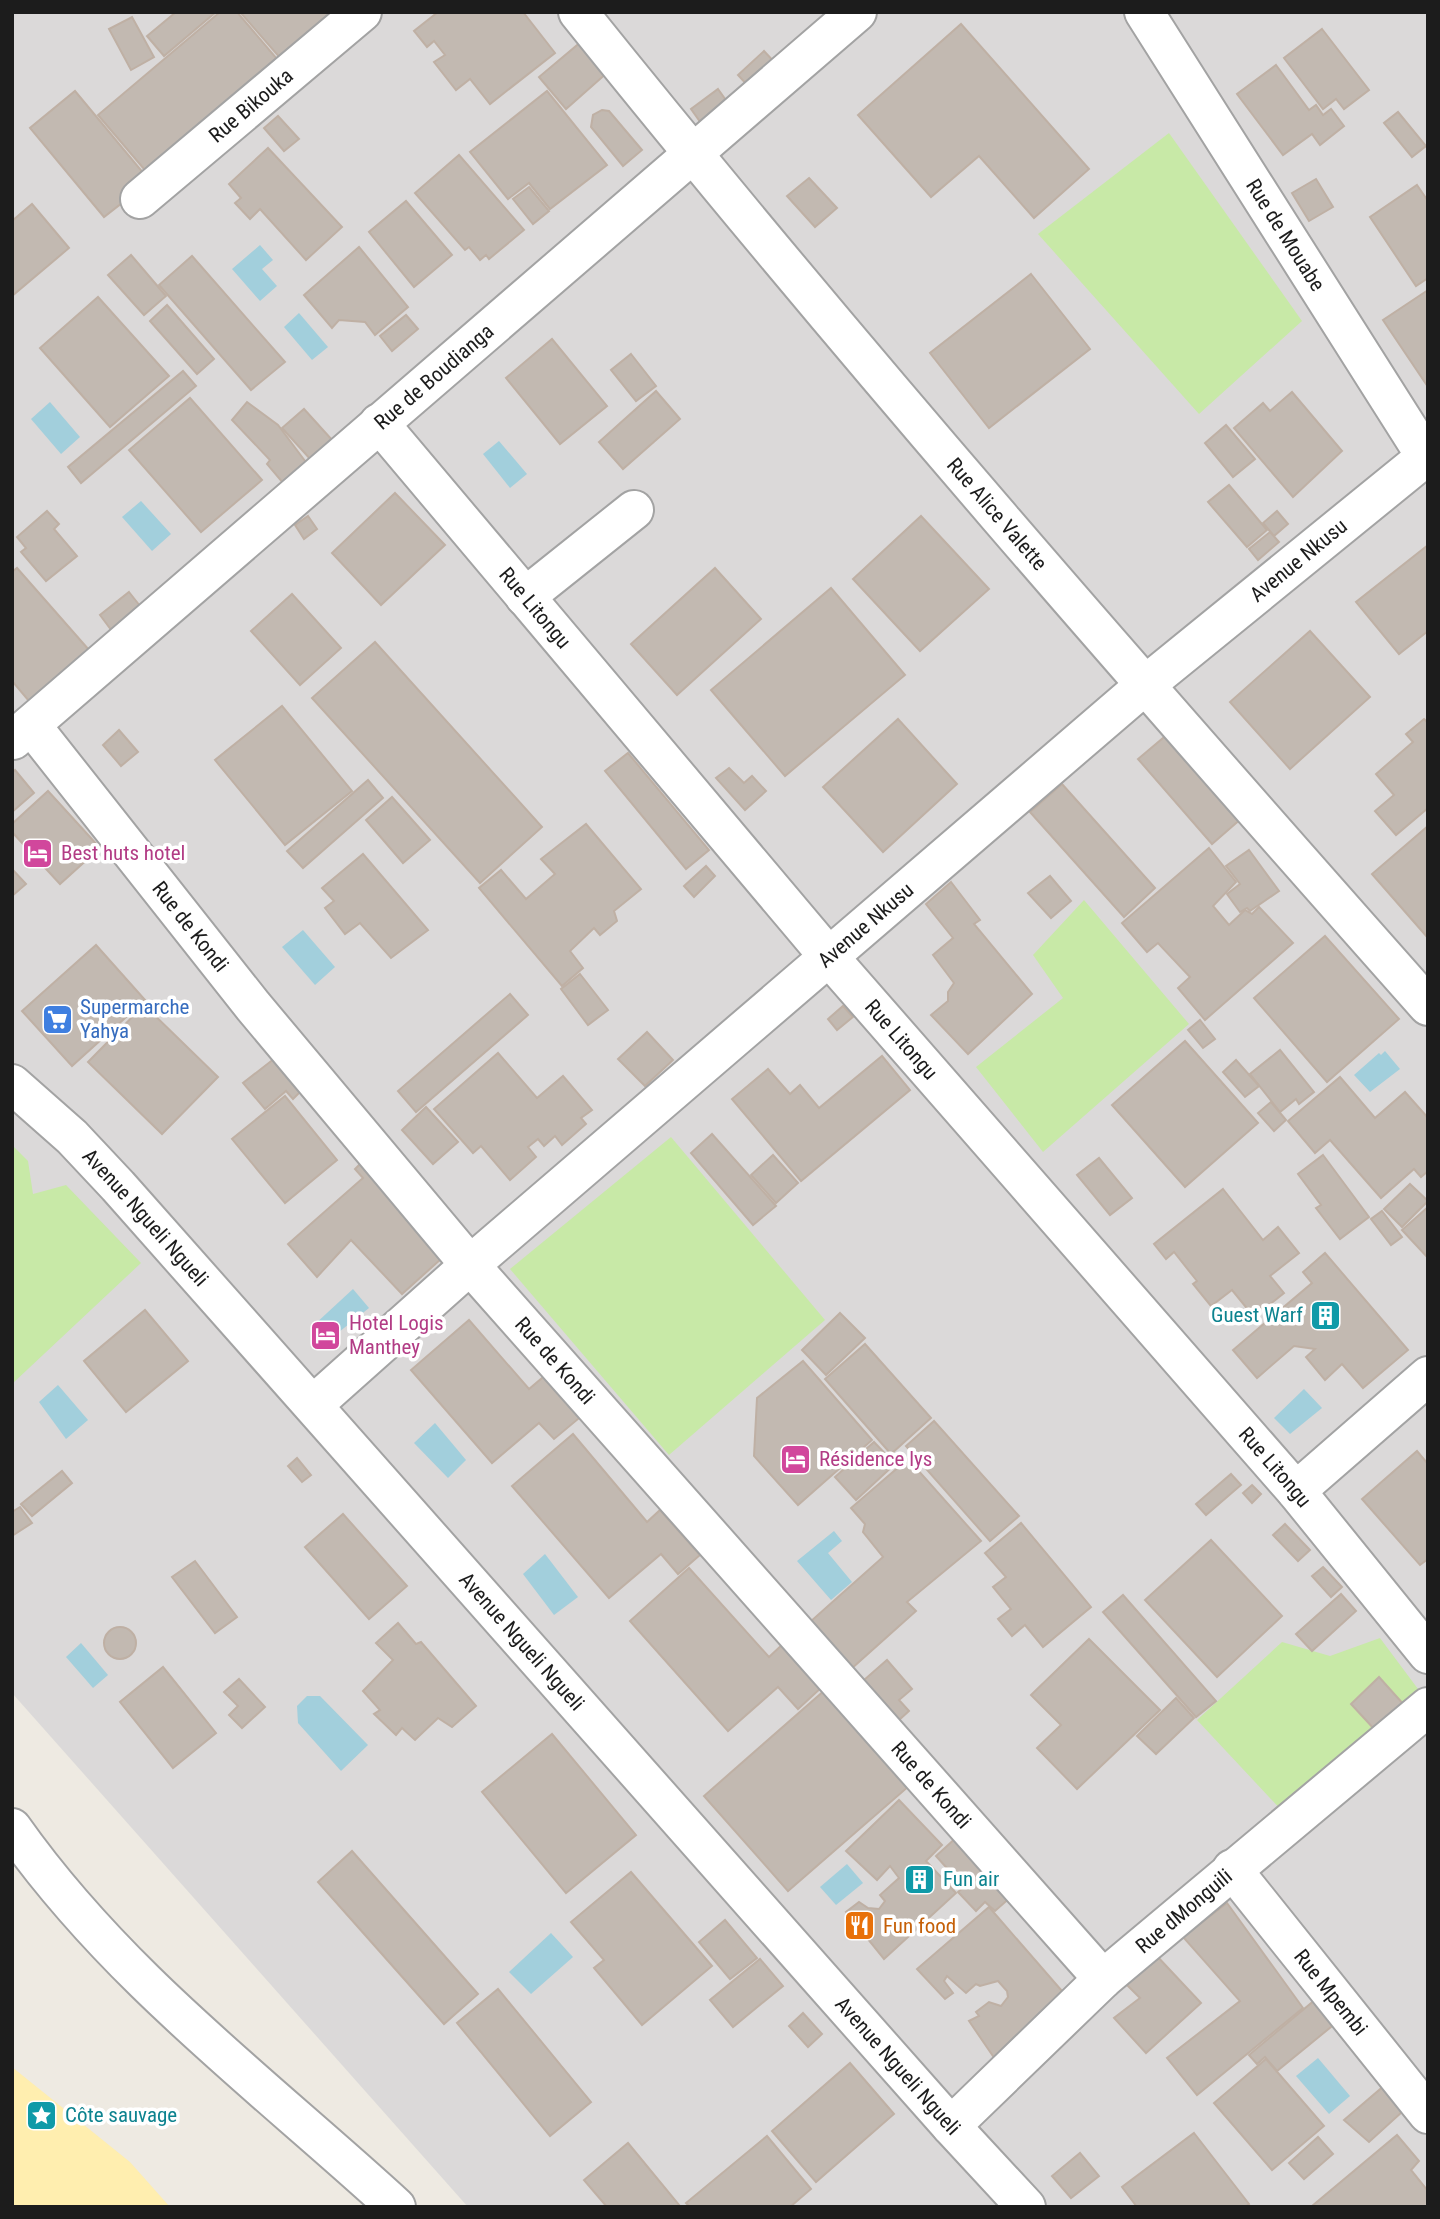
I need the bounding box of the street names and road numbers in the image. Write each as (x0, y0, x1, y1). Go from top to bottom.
street label: Rue Bikouka (204, 64, 298, 148)
street label: Rue de Mouabe (1241, 175, 1330, 296)
street label: Rue de Boudianga (370, 319, 498, 435)
street label: Rue Alice Valette (942, 453, 1052, 575)
street label: Avenue Nkusu (1245, 514, 1352, 607)
street label: Rue Litongu (494, 563, 576, 653)
street label: Rue de Kondi (147, 877, 233, 977)
street label: Avenue Nkusu (813, 878, 918, 973)
street label: Rue Litongu (860, 995, 943, 1084)
street label: Avenue Ngueli Ngueli (78, 1144, 213, 1291)
street label: Rue de Kondi (510, 1312, 600, 1409)
street label: Rue Litongu (1234, 1422, 1316, 1512)
street label: Avenue Ngueli Ngueli (454, 1568, 589, 1715)
street label: Rue de Kondi (886, 1737, 976, 1834)
street label: Rue dMonguili (1131, 1864, 1237, 1958)
street label: Rue Mpembi (1289, 1945, 1372, 2040)
street label: Avenue Ngueli Ngueli (830, 1992, 965, 2140)

